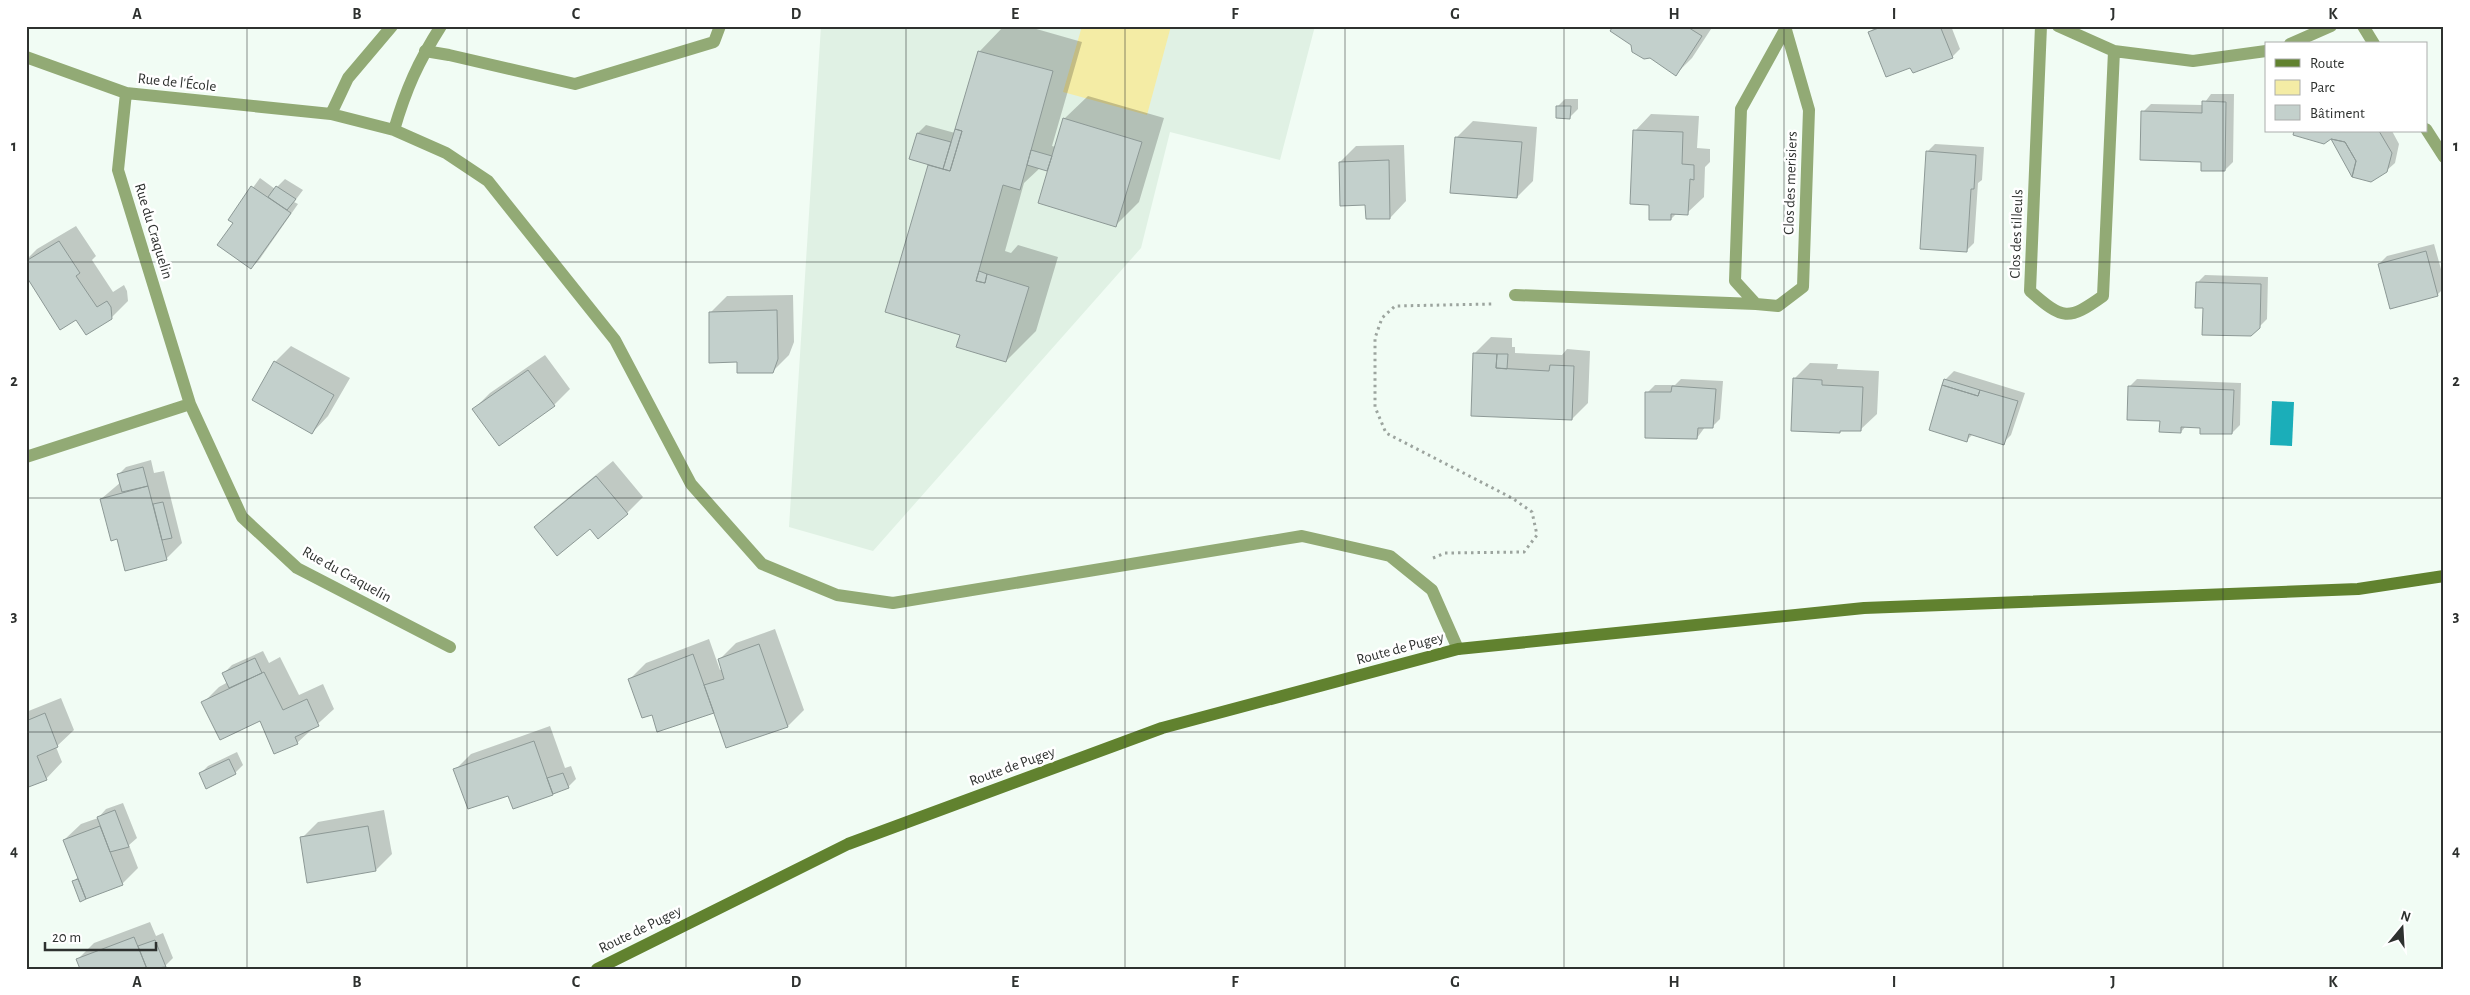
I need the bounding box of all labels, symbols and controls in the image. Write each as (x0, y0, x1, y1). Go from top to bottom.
text: A (132, 6, 142, 22)
text: B (352, 6, 362, 22)
text: C (572, 6, 581, 22)
text: D (791, 6, 802, 22)
text: E (1011, 6, 1019, 22)
text: F (1231, 6, 1239, 22)
text: G (1450, 6, 1460, 22)
text: H (1668, 6, 1680, 22)
text: I (1892, 6, 1896, 22)
text: J (2110, 6, 2116, 22)
text: K (2328, 6, 2338, 22)
legend (2265, 42, 2428, 132)
text: Route (2310, 56, 2344, 71)
street label: Rue de l'École (137, 69, 217, 94)
text: Parc (2310, 80, 2335, 95)
text: Bâtiment (2310, 106, 2365, 121)
street label: Clos des merisiers (1781, 131, 1800, 235)
text: 1 (11, 138, 17, 154)
text: 1 (2453, 138, 2459, 154)
street label: Rue du Craquelin (132, 181, 175, 281)
street label: Clos des tilleuls (2007, 189, 2026, 279)
text: 2 (10, 373, 18, 389)
text: 2 (2452, 373, 2460, 389)
street label: Rue du Craquelin (300, 544, 394, 605)
text: 3 (11, 608, 18, 624)
text: 3 (2453, 608, 2460, 624)
street label: Route de Pugey (1355, 629, 1446, 667)
street label: Route de Pugey (967, 744, 1057, 789)
text: 4 (10, 843, 18, 859)
text: 4 (2452, 843, 2460, 859)
north arrow (2378, 902, 2428, 952)
street label: Route de Pugey (597, 903, 684, 956)
text: N (2399, 908, 2413, 925)
scale bar (45, 920, 156, 952)
text: 20 m (52, 930, 81, 945)
text: A (132, 974, 142, 990)
text: B (352, 974, 362, 990)
text: C (572, 974, 581, 990)
text: D (791, 974, 802, 990)
text: E (1011, 974, 1019, 990)
text: F (1231, 974, 1239, 990)
text: G (1450, 974, 1460, 990)
text: H (1668, 974, 1680, 990)
text: I (1892, 974, 1896, 990)
text: J (2110, 974, 2116, 990)
text: K (2328, 974, 2338, 990)

